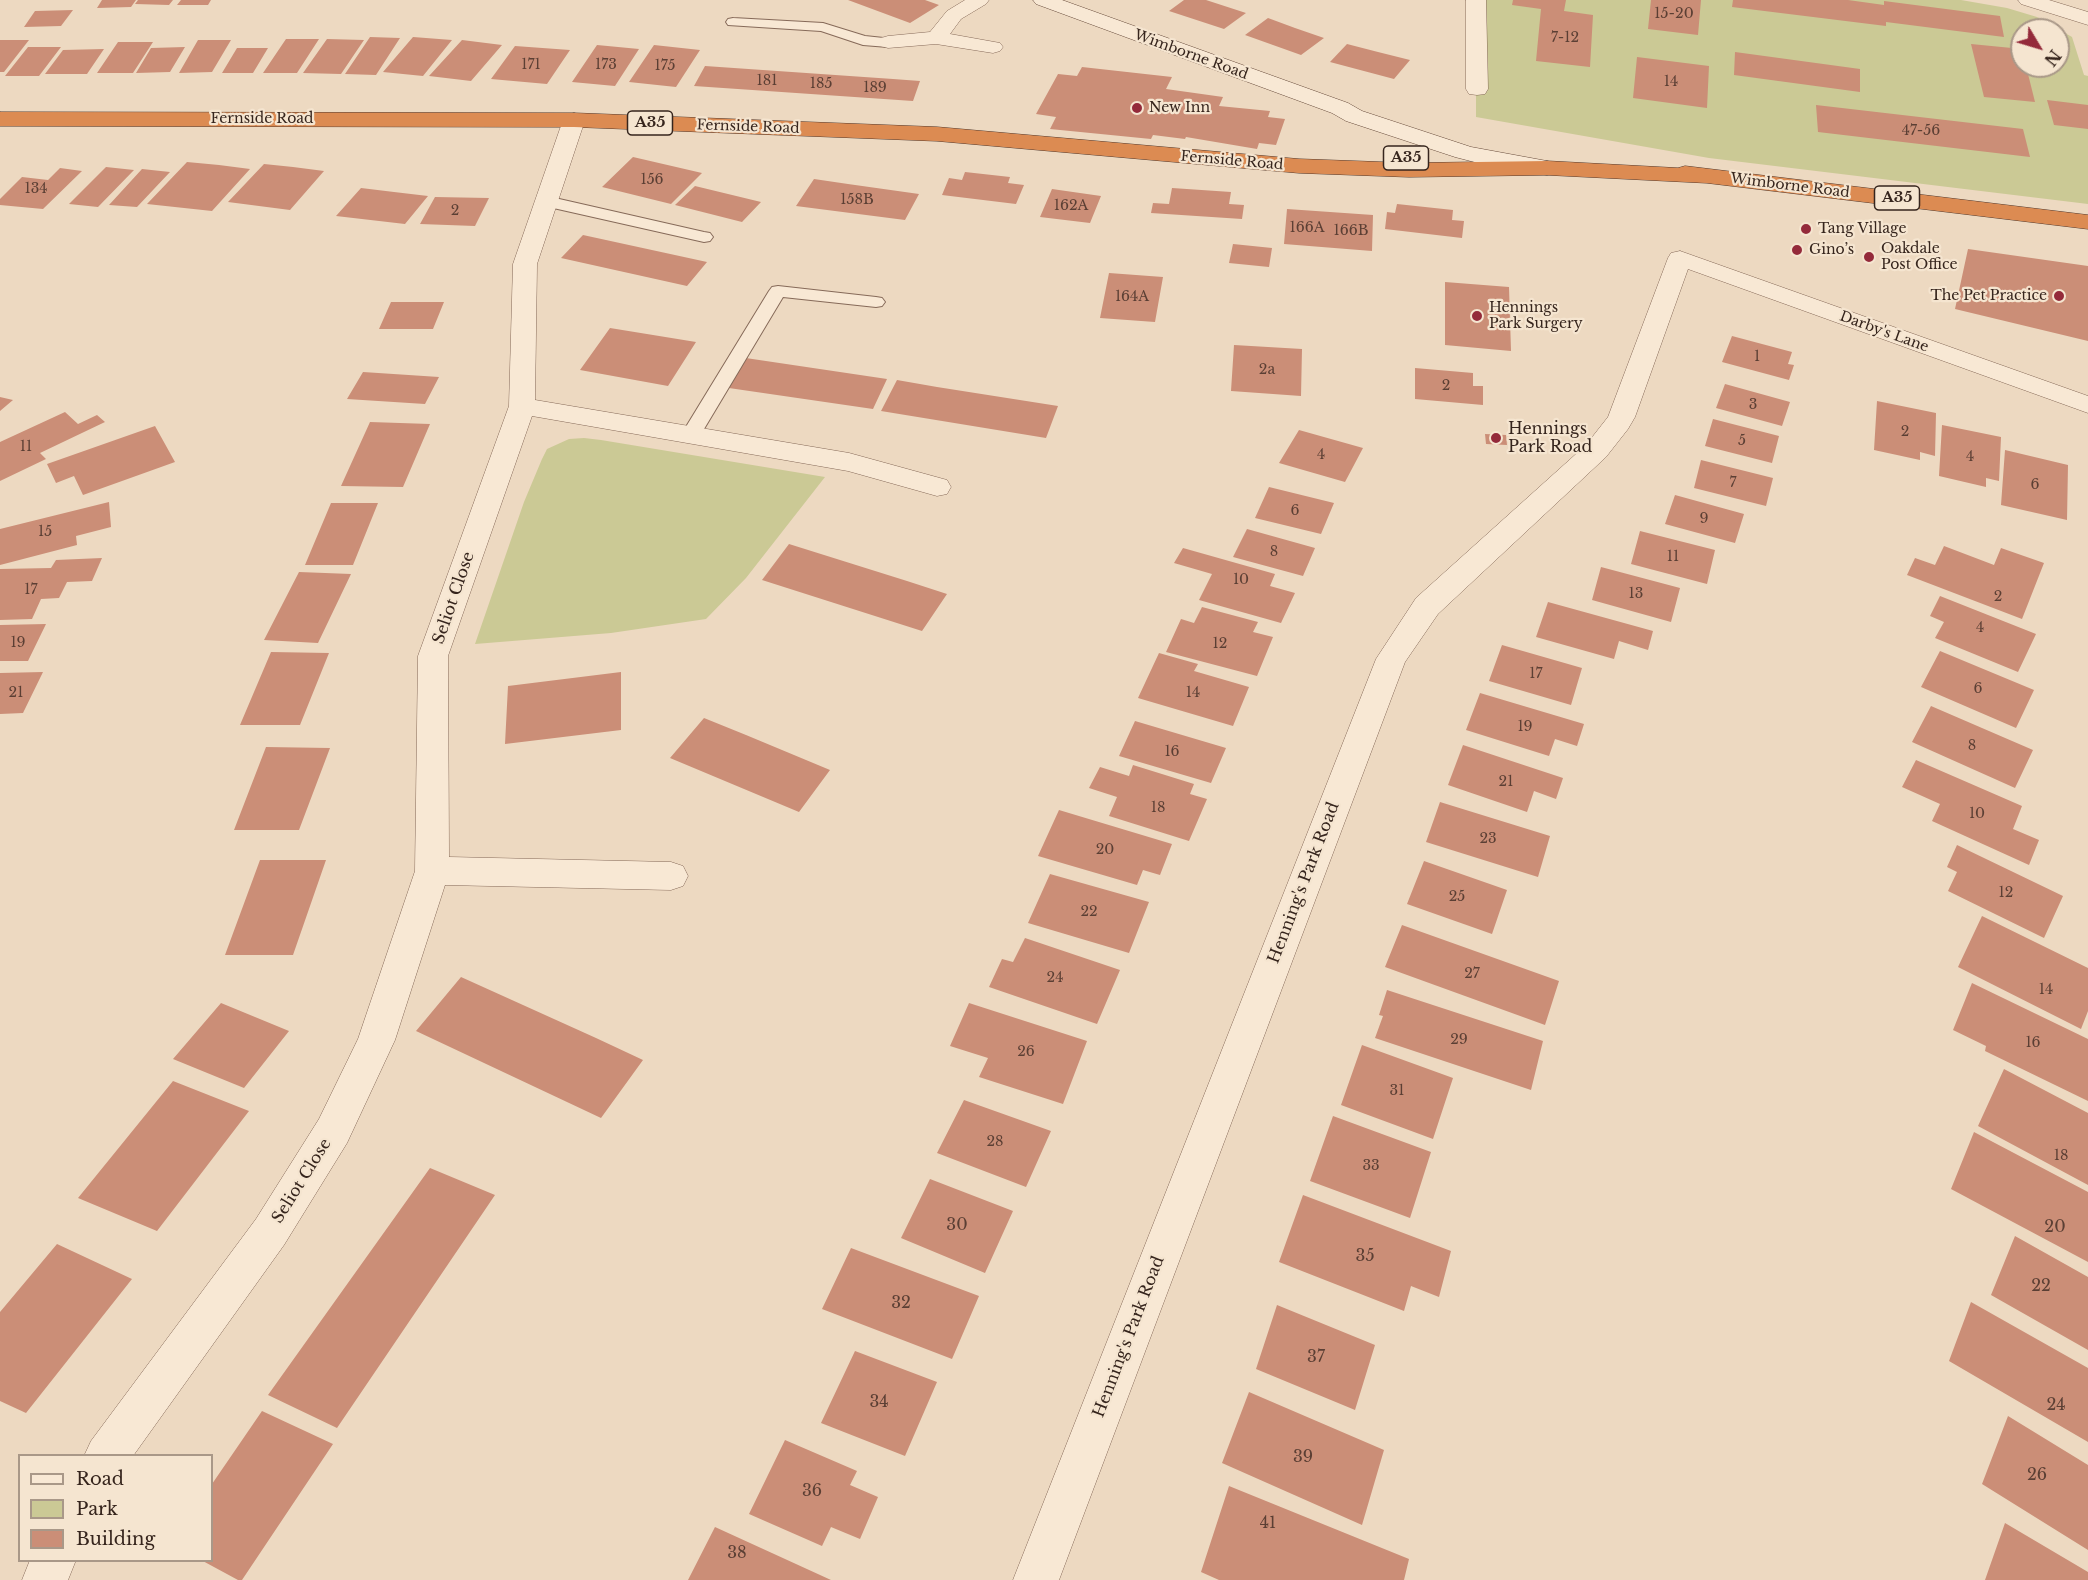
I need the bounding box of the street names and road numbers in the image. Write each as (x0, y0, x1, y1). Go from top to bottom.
street label: Wimborne Road (1132, 27, 1250, 83)
street label: Fernside Road (210, 111, 314, 127)
road number: A35 (628, 111, 672, 135)
street label: Fernside Road (696, 117, 800, 137)
road number: A35 (1384, 146, 1428, 170)
street label: Fernside Road (1180, 148, 1284, 174)
street label: Wimborne Road (1729, 170, 1851, 202)
road number: A35 (1874, 186, 1920, 210)
street label: Darby's Lane (1837, 308, 1931, 356)
street label: Seliot Close (429, 549, 479, 647)
street label: Henning's Park Road (1264, 800, 1344, 966)
street label: Seliot Close (268, 1135, 336, 1227)
street label: Henning's Park Road (1089, 1254, 1169, 1420)

